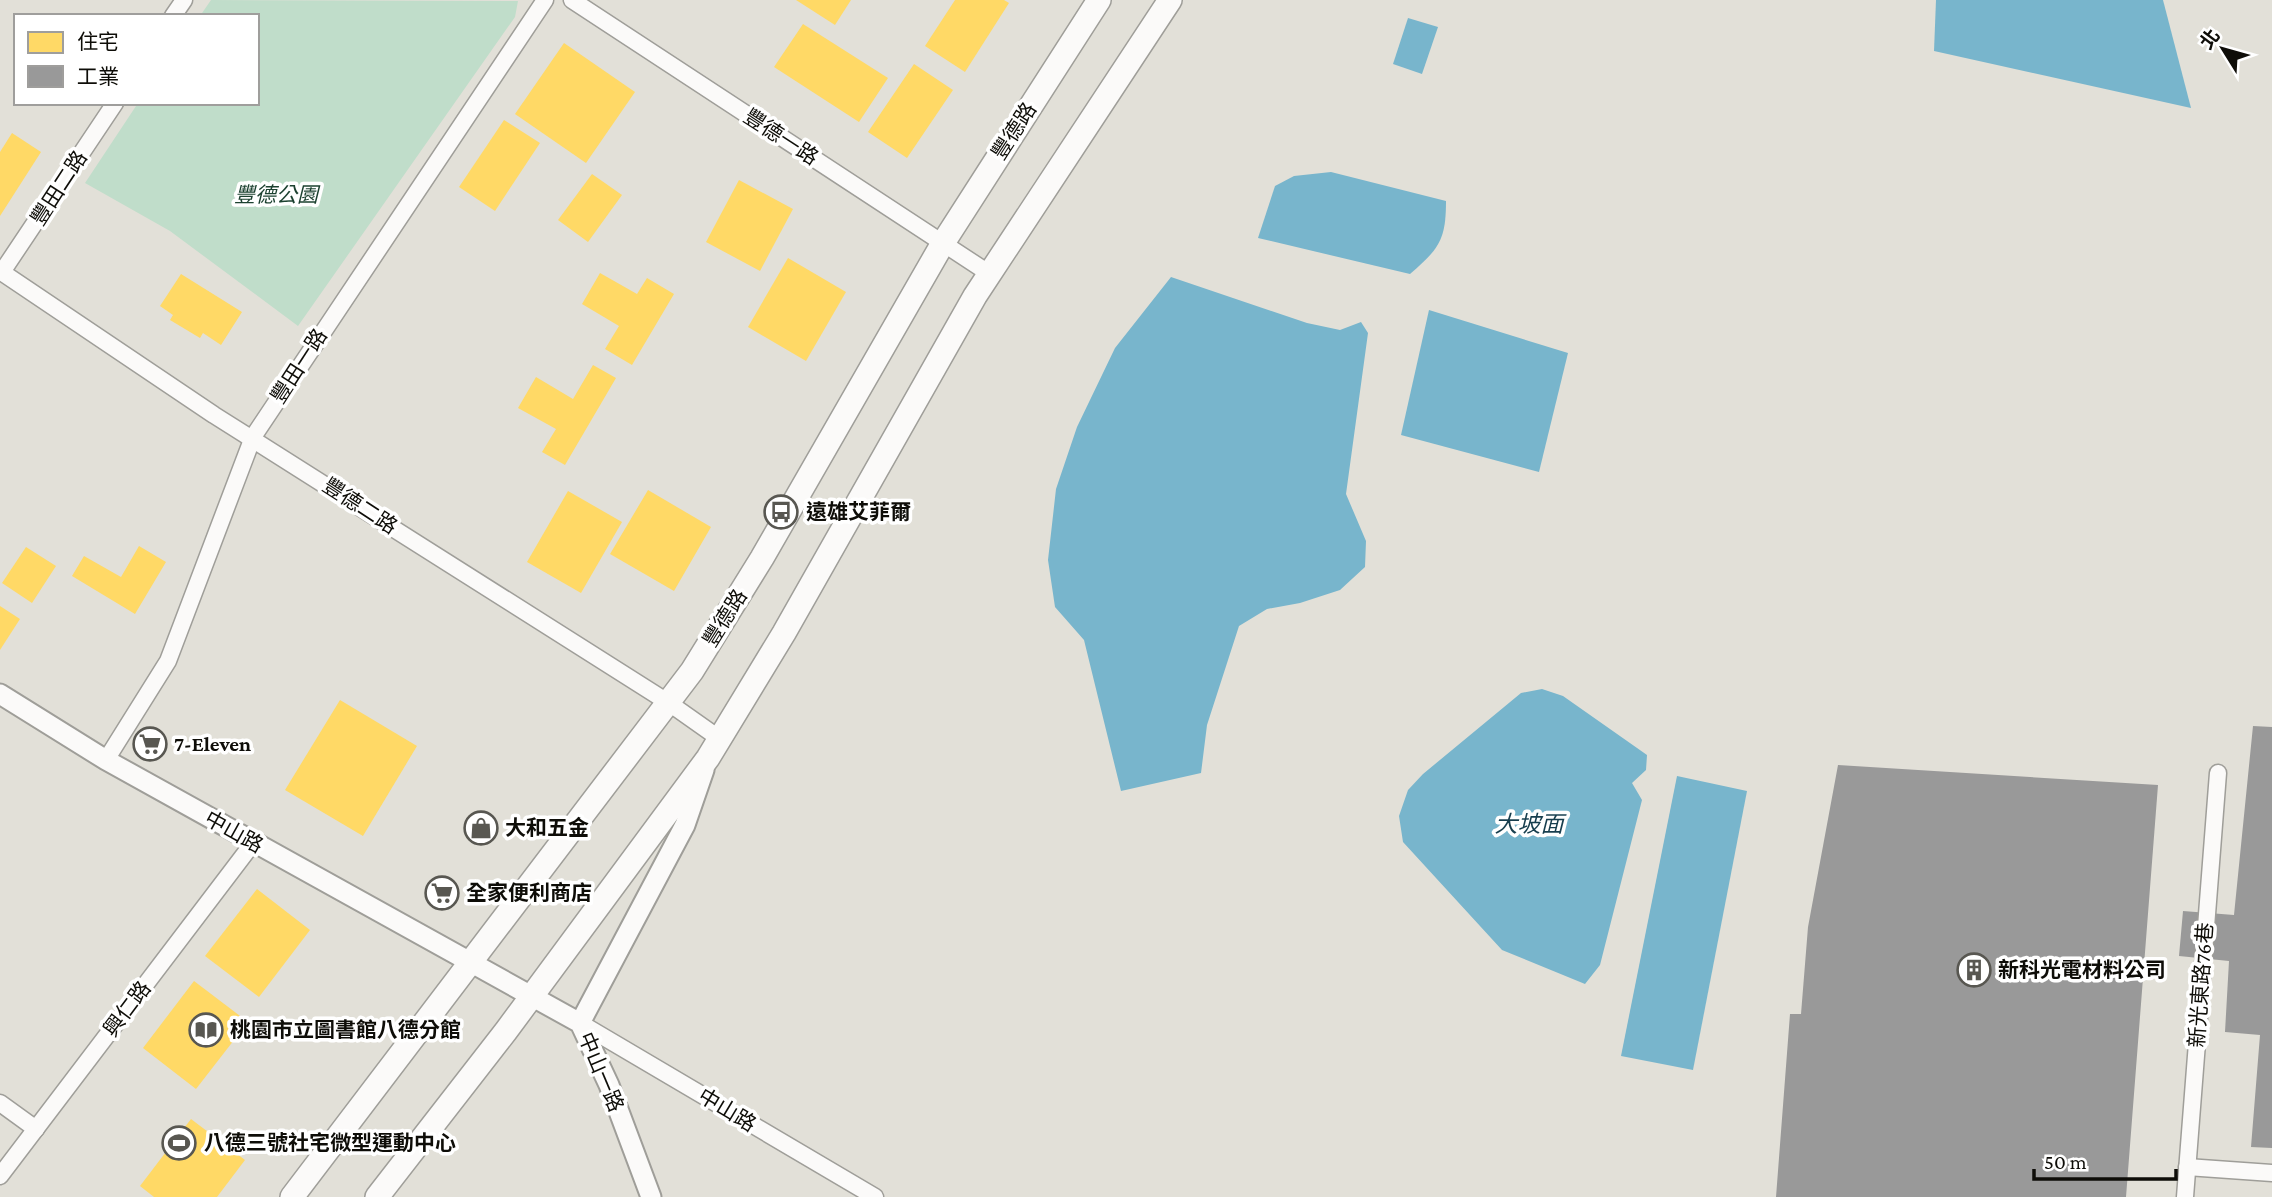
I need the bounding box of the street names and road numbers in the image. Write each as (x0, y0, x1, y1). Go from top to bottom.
street label: 豐德路 (987, 98, 1041, 164)
street label: 豐德一路 (739, 104, 823, 170)
street label: 豐田二路 (26, 146, 92, 230)
street label: 豐田一路 (266, 324, 332, 408)
street label: 豐德二路 (318, 473, 402, 539)
street label: 豐德路 (698, 585, 752, 651)
street label: 中山路 (201, 806, 267, 858)
street label: 新光東路76巷 (2185, 922, 2217, 1048)
street label: 興仁路 (98, 977, 156, 1041)
street label: 中山一路 (574, 1029, 628, 1115)
street label: 中山路 (694, 1083, 760, 1137)

